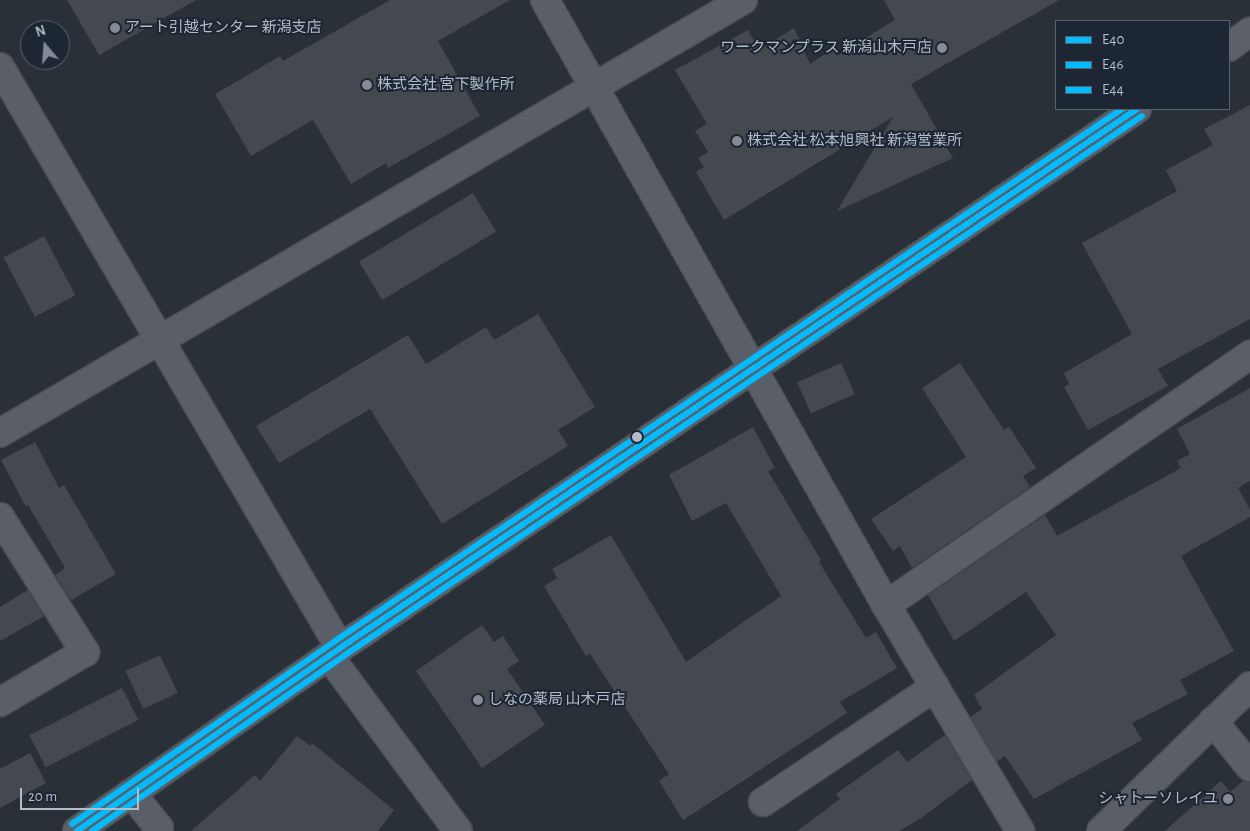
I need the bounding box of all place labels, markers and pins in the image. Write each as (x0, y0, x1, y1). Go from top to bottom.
place label: アート引越センター 新潟支店 (125, 19, 322, 37)
marker: アート引越センター 新潟支店 (109, 22, 121, 34)
place label: ワークマンプラス 新潟山木戸店 (720, 39, 932, 57)
marker: ワークマンプラス 新潟山木戸店 (936, 42, 948, 54)
place label: 株式会社 宮下製作所 (377, 76, 514, 94)
marker: 株式会社 宮下製作所 (361, 79, 373, 91)
place label: 株式会社 松本旭興社 新潟営業所 (747, 132, 962, 150)
marker: 株式会社 松本旭興社 新潟営業所 (731, 135, 743, 147)
unlabelled marker (632, 432, 642, 442)
place label: しなの薬局 山木戸店 (488, 691, 625, 709)
marker: しなの薬局 山木戸店 (472, 694, 484, 706)
place label: シャトーソレイユ (1098, 790, 1218, 808)
marker: シャトーソレイユ (1222, 793, 1234, 805)

